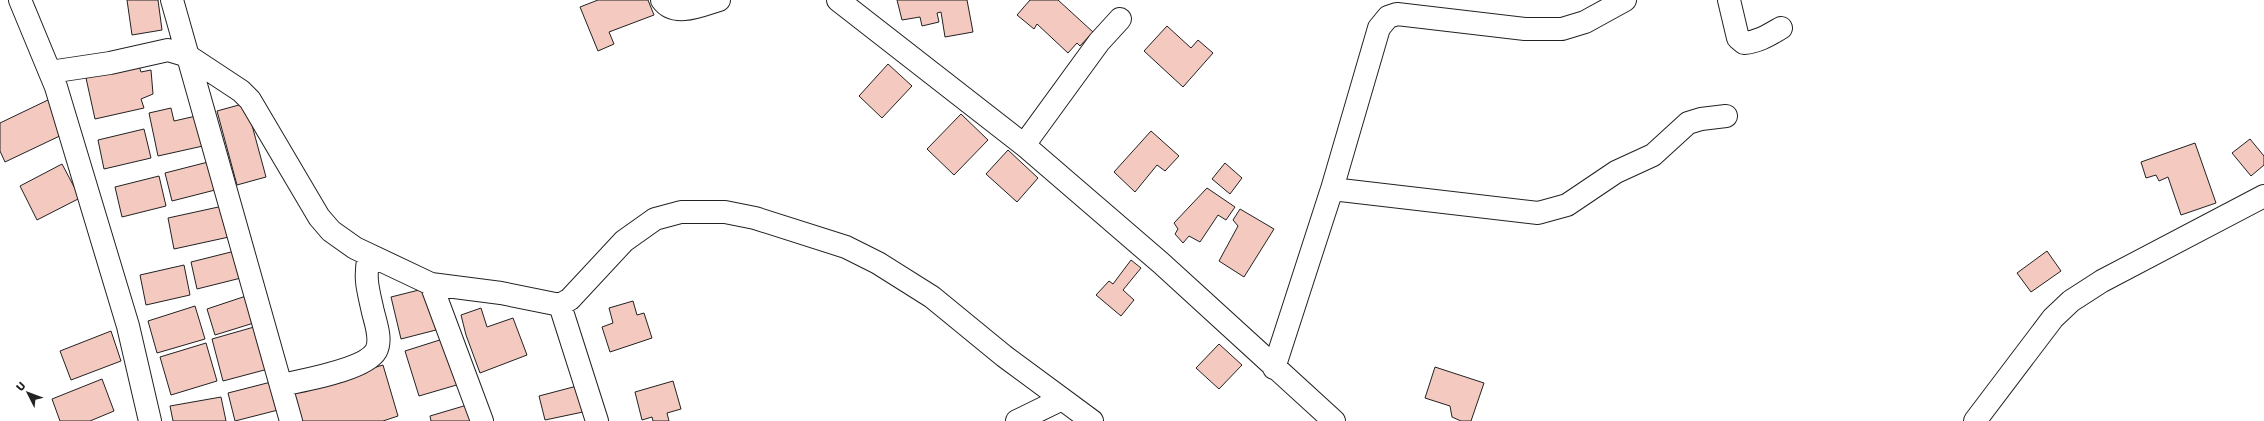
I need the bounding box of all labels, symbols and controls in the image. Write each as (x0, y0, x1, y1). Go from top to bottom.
north arrow (8, 373, 48, 413)
text: U (13, 379, 28, 394)

